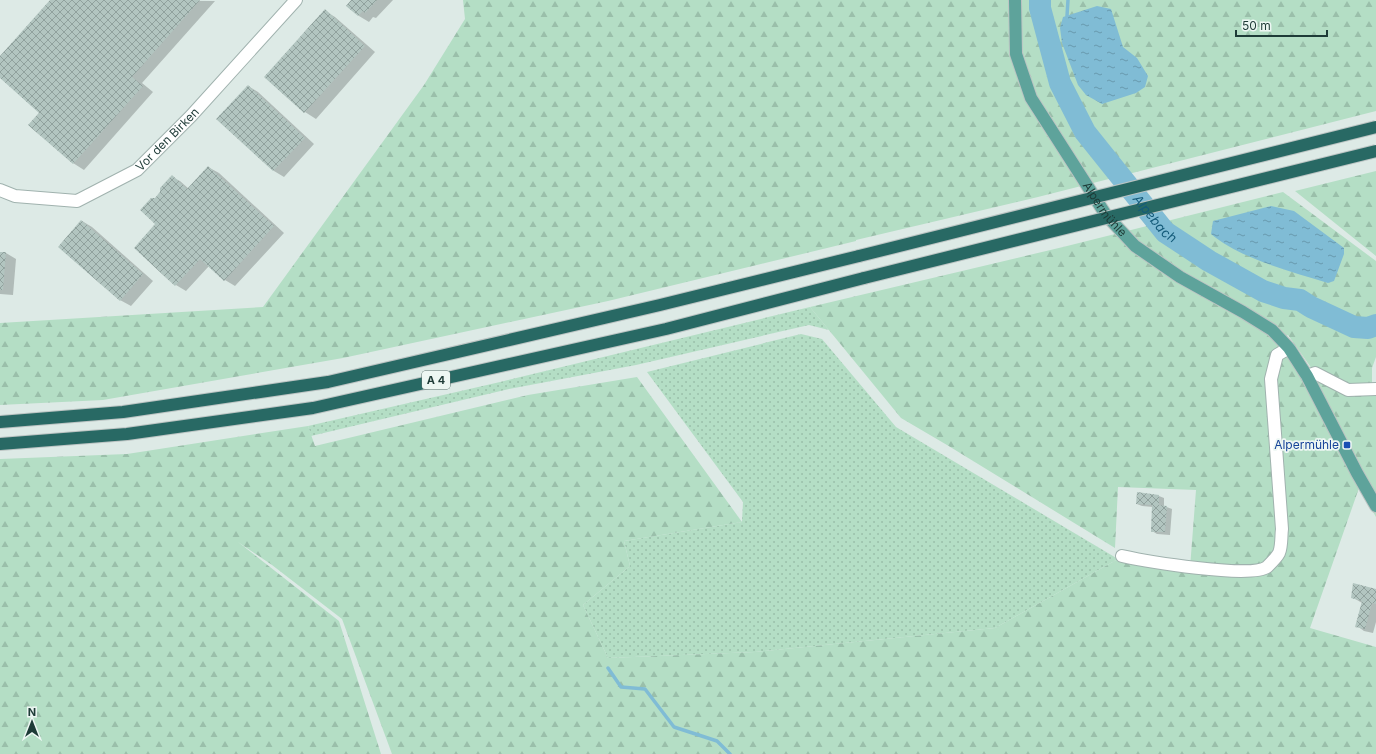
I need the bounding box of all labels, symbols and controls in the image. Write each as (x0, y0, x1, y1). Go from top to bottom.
scale bar (1236, 12, 1327, 38)
text: 50 m (1242, 18, 1271, 33)
street label: Vor den Birken (132, 104, 202, 174)
street label: Alpermühle (1080, 179, 1130, 239)
water label: Alpebach (1129, 190, 1180, 246)
road number: A 4 (422, 371, 450, 389)
place label: Alpermühle (1274, 437, 1339, 452)
marker: Alpermühle (1342, 440, 1352, 450)
north arrow (12, 702, 52, 742)
text: N (28, 705, 36, 719)

